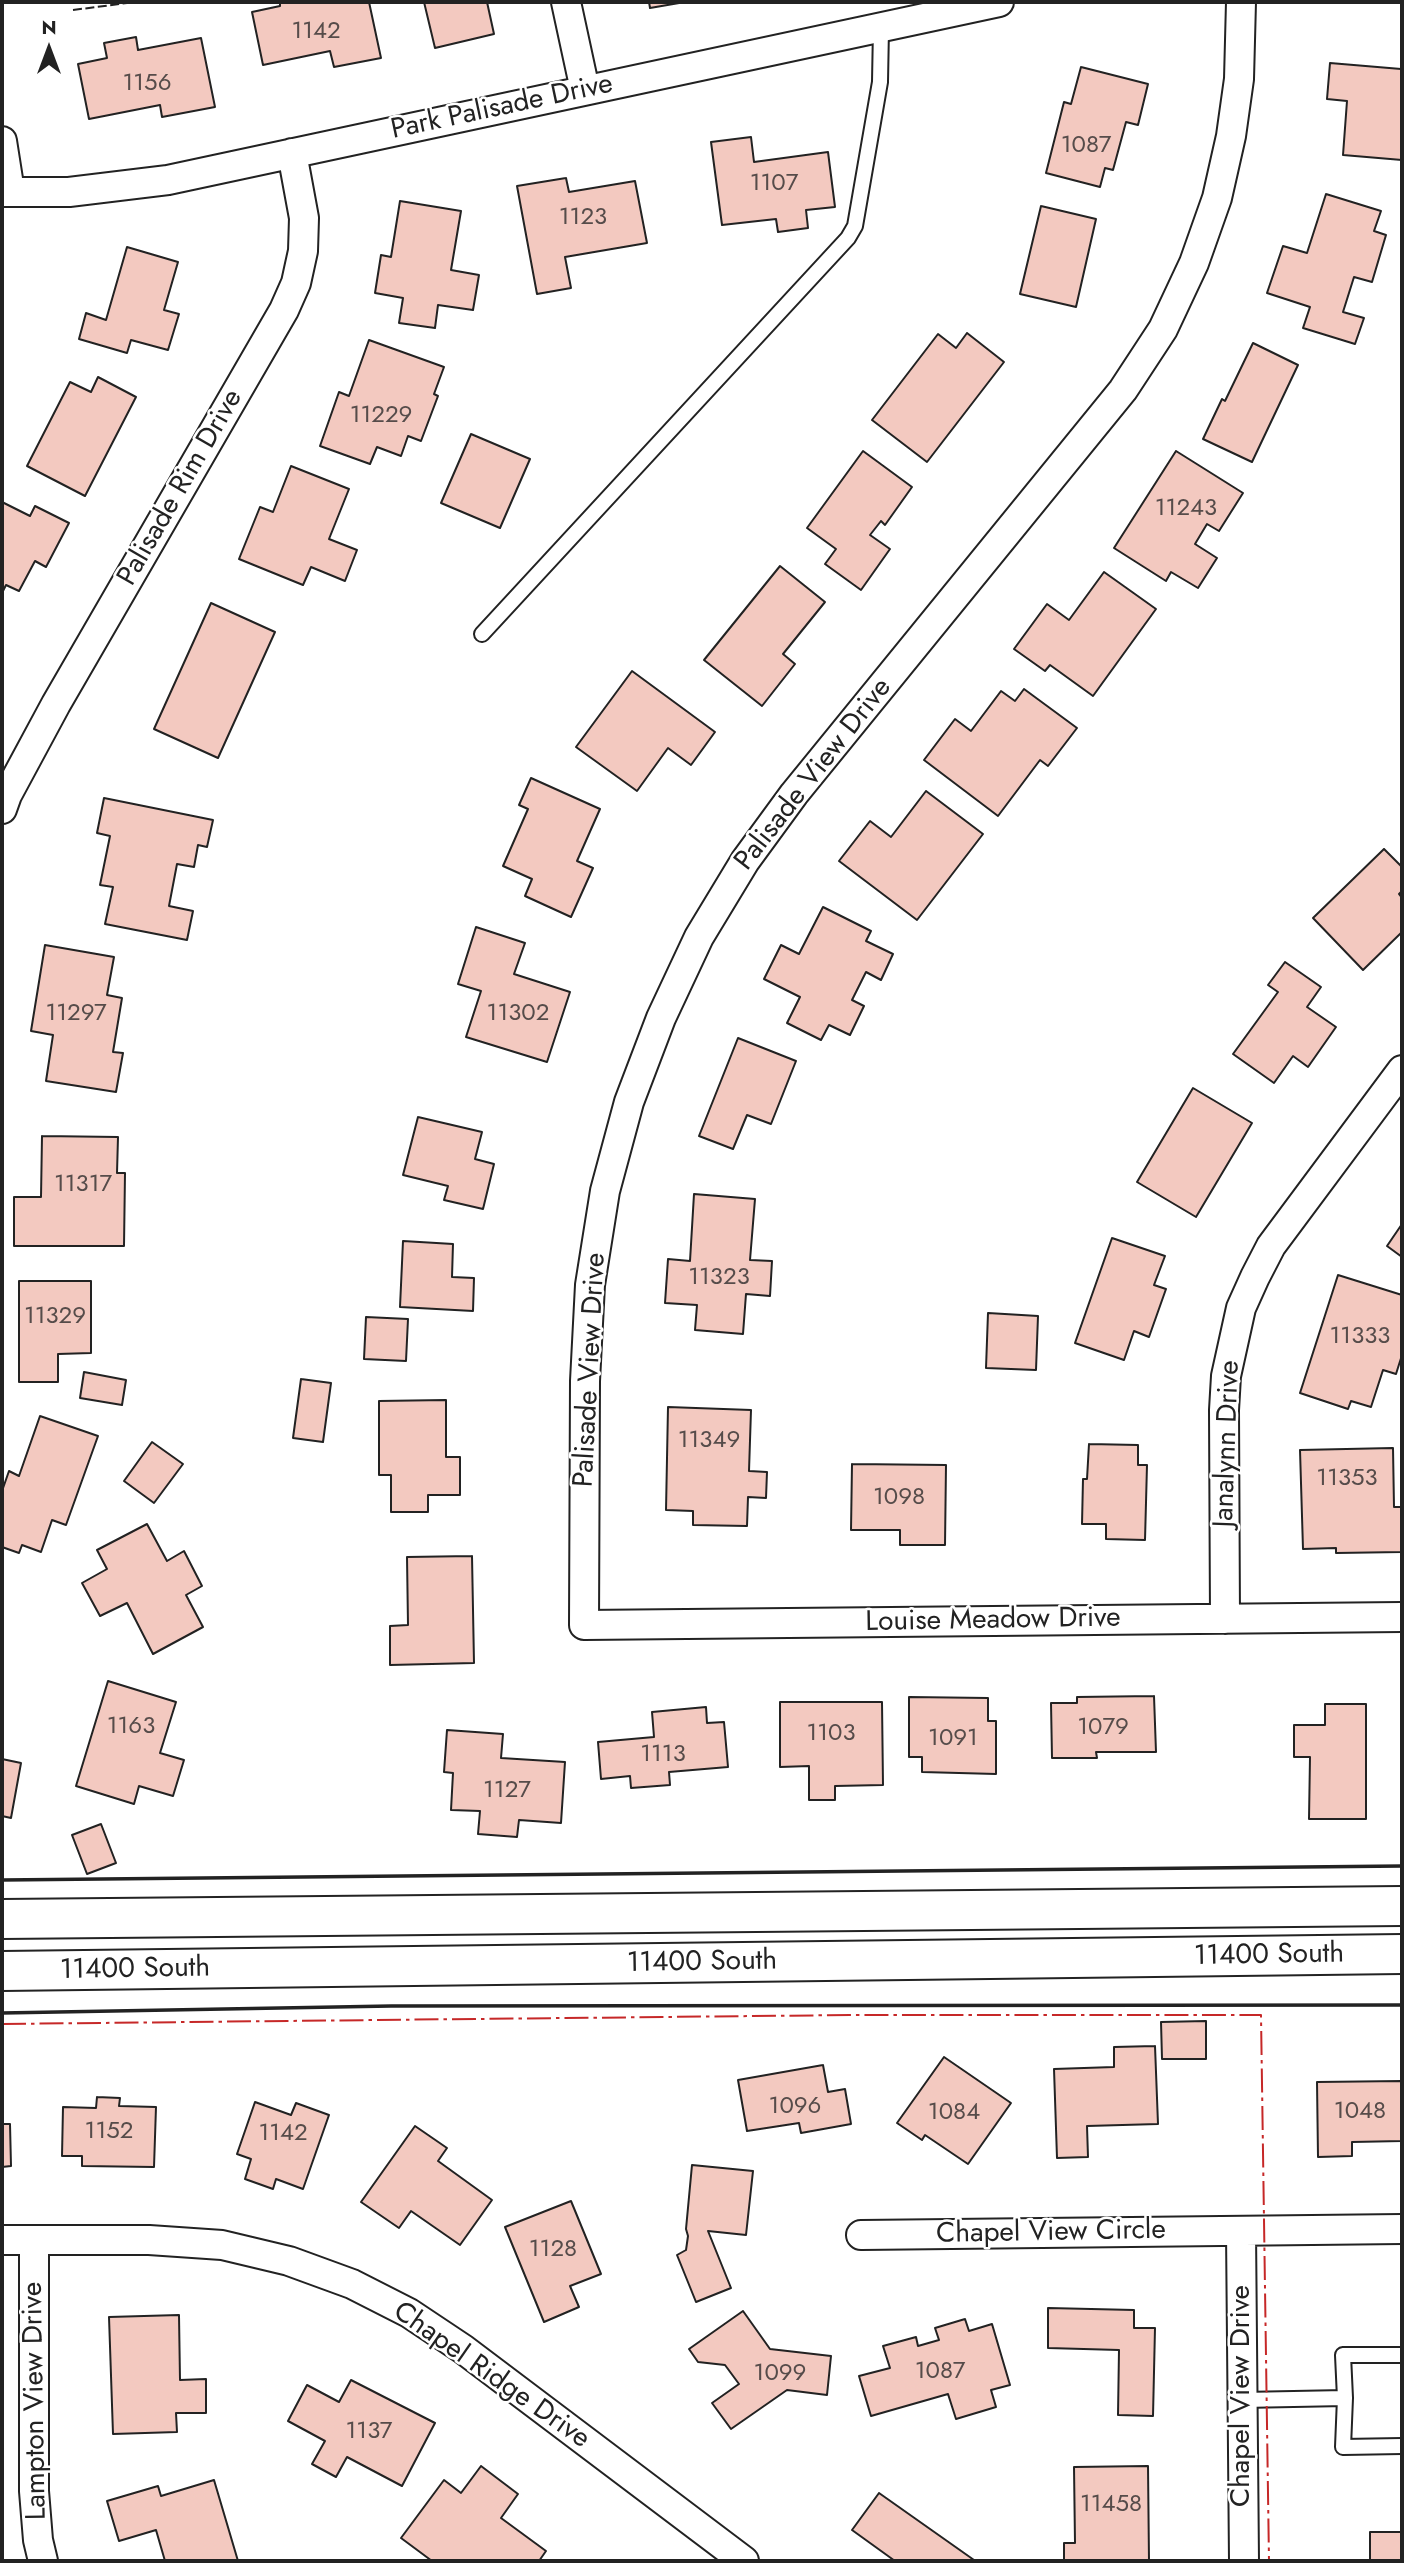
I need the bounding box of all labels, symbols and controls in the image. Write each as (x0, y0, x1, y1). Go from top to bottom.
north arrow (14, 14, 84, 84)
text: N (41, 14, 57, 41)
house number: 1142 (291, 18, 341, 46)
street label: Park Palisade Drive (388, 68, 616, 148)
house number: 1156 (123, 70, 171, 98)
house number: 1087 (1061, 132, 1111, 160)
house number: 1107 (750, 170, 798, 198)
house number: 1123 (559, 204, 607, 232)
street label: Palisade Rim Drive (111, 384, 251, 592)
house number: 11229 (350, 402, 412, 430)
house number: 11243 (1155, 495, 1217, 523)
street label: Palisade View Drive (729, 672, 899, 878)
house number: 11297 (46, 1000, 106, 1028)
house number: 11302 (487, 1000, 549, 1028)
house number: 11317 (54, 1171, 112, 1199)
street label: Palisade View Drive (568, 1252, 614, 1488)
house number: 11323 (688, 1264, 750, 1292)
house number: 11329 (24, 1303, 86, 1331)
house number: 11333 (1330, 1323, 1390, 1351)
street label: Janalynn Drive (1208, 1360, 1248, 1528)
house number: 11349 (678, 1427, 740, 1455)
house number: 11353 (1316, 1465, 1378, 1493)
house number: 1098 (873, 1484, 925, 1512)
street label: Louise Meadow Drive (865, 1602, 1121, 1640)
house number: 1163 (107, 1713, 155, 1741)
house number: 1079 (1077, 1714, 1129, 1742)
house number: 1103 (806, 1720, 856, 1748)
house number: 1091 (928, 1725, 978, 1753)
house number: 1113 (640, 1741, 686, 1769)
house number: 1127 (483, 1777, 531, 1805)
street label: 11400 South (1194, 1938, 1344, 1974)
street label: 11400 South (627, 1945, 777, 1981)
street label: 11400 South (60, 1952, 210, 1988)
house number: 1096 (769, 2093, 821, 2121)
house number: 1048 (1334, 2098, 1386, 2126)
house number: 1084 (928, 2099, 980, 2127)
house number: 1152 (85, 2118, 133, 2146)
house number: 1142 (258, 2120, 308, 2148)
street label: Chapel View Circle (936, 2214, 1166, 2252)
house number: 1128 (529, 2236, 577, 2264)
street label: Lampton View Drive (17, 2282, 55, 2520)
street label: Chapel View Drive (1225, 2285, 1259, 2507)
street label: Chapel Ridge Drive (386, 2296, 596, 2456)
house number: 1087 (915, 2358, 965, 2386)
house number: 1099 (754, 2360, 806, 2388)
house number: 1137 (346, 2418, 392, 2446)
house number: 11458 (1080, 2491, 1142, 2519)

